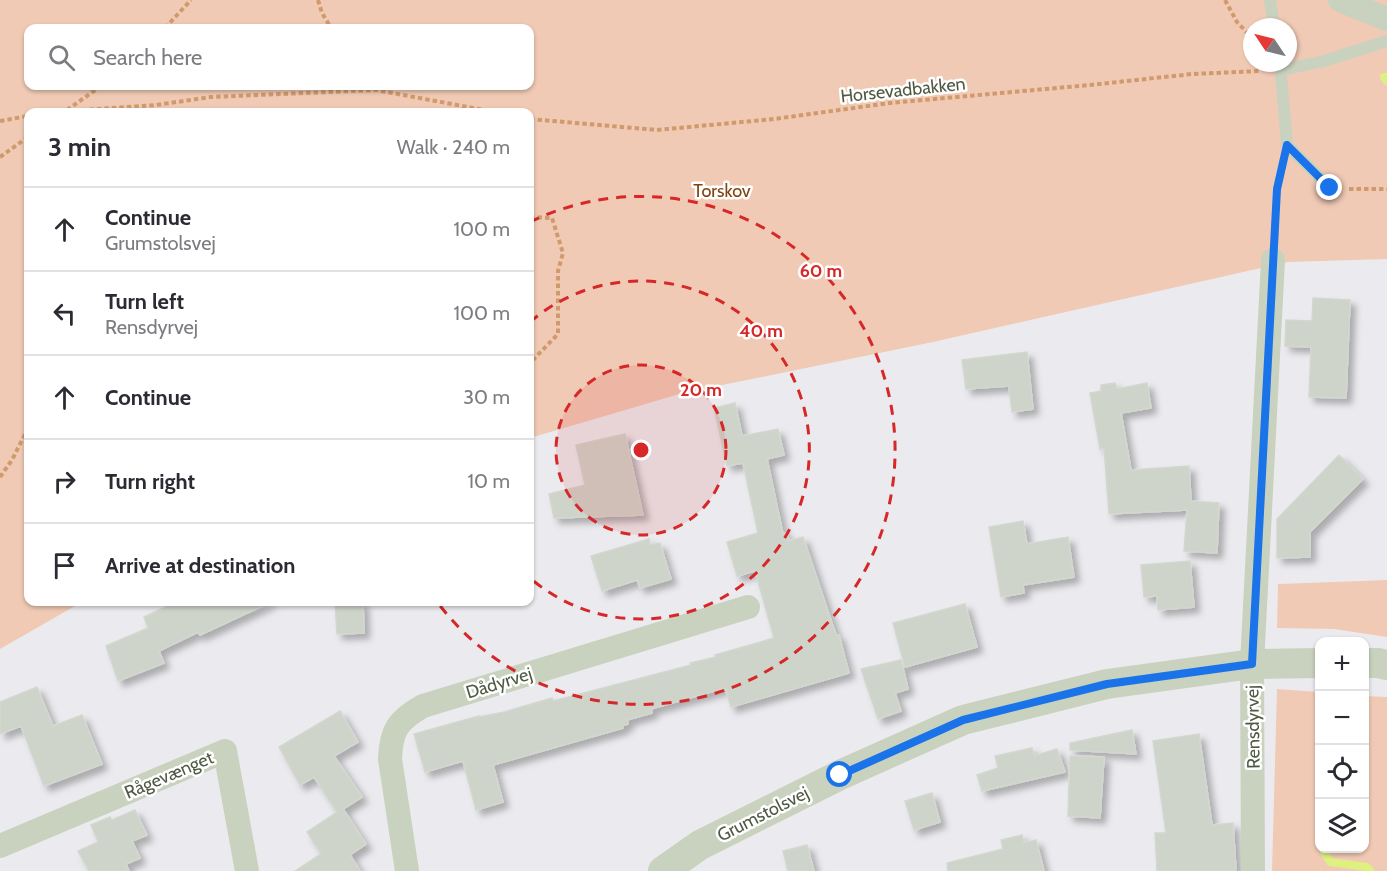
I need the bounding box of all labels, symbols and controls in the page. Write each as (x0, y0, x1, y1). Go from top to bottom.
north arrow (1243, 18, 1297, 72)
search box (24, 24, 534, 90)
icon: search (45, 41, 78, 74)
text: Search here (93, 44, 202, 71)
street label: Horsevadbakken (839, 72, 967, 108)
text: 3 min (48, 131, 111, 163)
text: Walk · 240 m (397, 135, 510, 159)
route end (1316, 174, 1342, 200)
park label: Torskov (693, 180, 751, 202)
text: Continue (105, 204, 191, 231)
icon: ahead (48, 213, 81, 246)
text: 100 m (454, 217, 510, 241)
text: Grumstolsvej (105, 231, 216, 255)
text: 60 m (800, 260, 842, 282)
text: Turn left (105, 288, 184, 315)
icon: left (48, 297, 81, 330)
text: 100 m (454, 301, 510, 325)
text: Rensdyrvej (105, 315, 198, 339)
text: 40 m (739, 320, 783, 342)
text: 20 m (680, 379, 722, 401)
icon: ahead (48, 381, 81, 414)
text: Continue (105, 384, 191, 411)
text: 30 m (463, 385, 510, 409)
centre of rings (631, 440, 651, 460)
icon: right (48, 465, 81, 498)
text: Turn right (105, 468, 195, 495)
text: 10 m (467, 469, 510, 493)
icon: arrive (48, 549, 81, 582)
text: Arrive at destination (105, 552, 295, 579)
map controls (1315, 637, 1369, 853)
button: + (1315, 637, 1369, 691)
street label: Dådyrvej (463, 663, 535, 703)
street label: Rensdyrvej (1241, 685, 1265, 769)
button: − (1315, 691, 1369, 745)
button: locate (1315, 745, 1369, 799)
street label: Rågevænget (121, 746, 217, 804)
route start (826, 761, 852, 787)
street label: Grumstolsvej (714, 782, 812, 846)
button: layers (1315, 799, 1369, 853)

